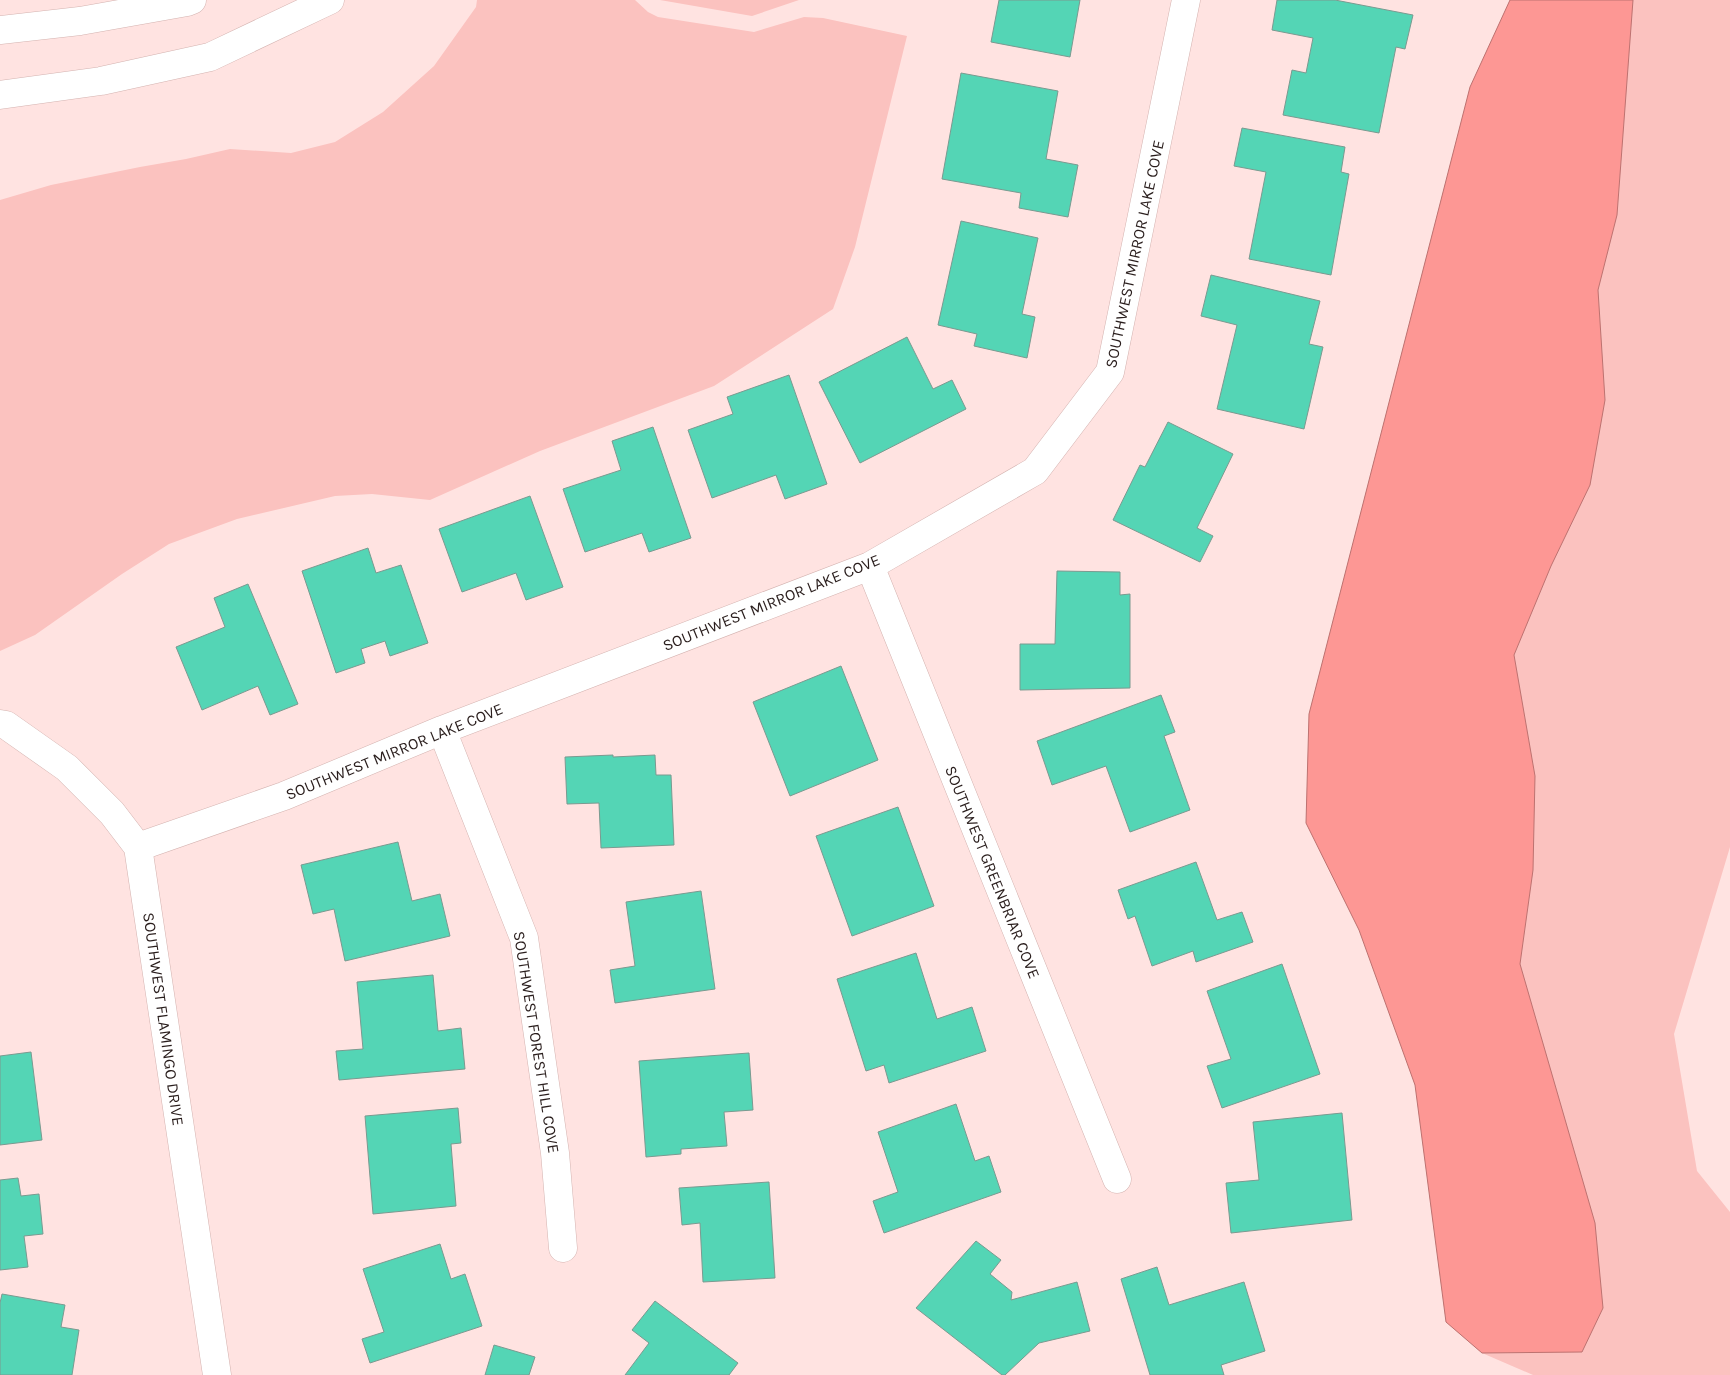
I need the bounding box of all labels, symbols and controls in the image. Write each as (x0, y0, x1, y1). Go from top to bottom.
street label: SOUTHWEST MIRROR LAKE COVE (1101, 138, 1168, 370)
street label: SOUTHWEST MIRROR LAKE COVE (660, 550, 883, 655)
street label: SOUTHWEST MIRROR LAKE COVE (283, 699, 506, 804)
street label: SOUTHWEST GREENBRIAR COVE (941, 763, 1044, 981)
street label: SOUTHWEST FLAMINGO DRIVE (139, 911, 188, 1127)
street label: SOUTHWEST FOREST HILL COVE (510, 930, 563, 1155)

